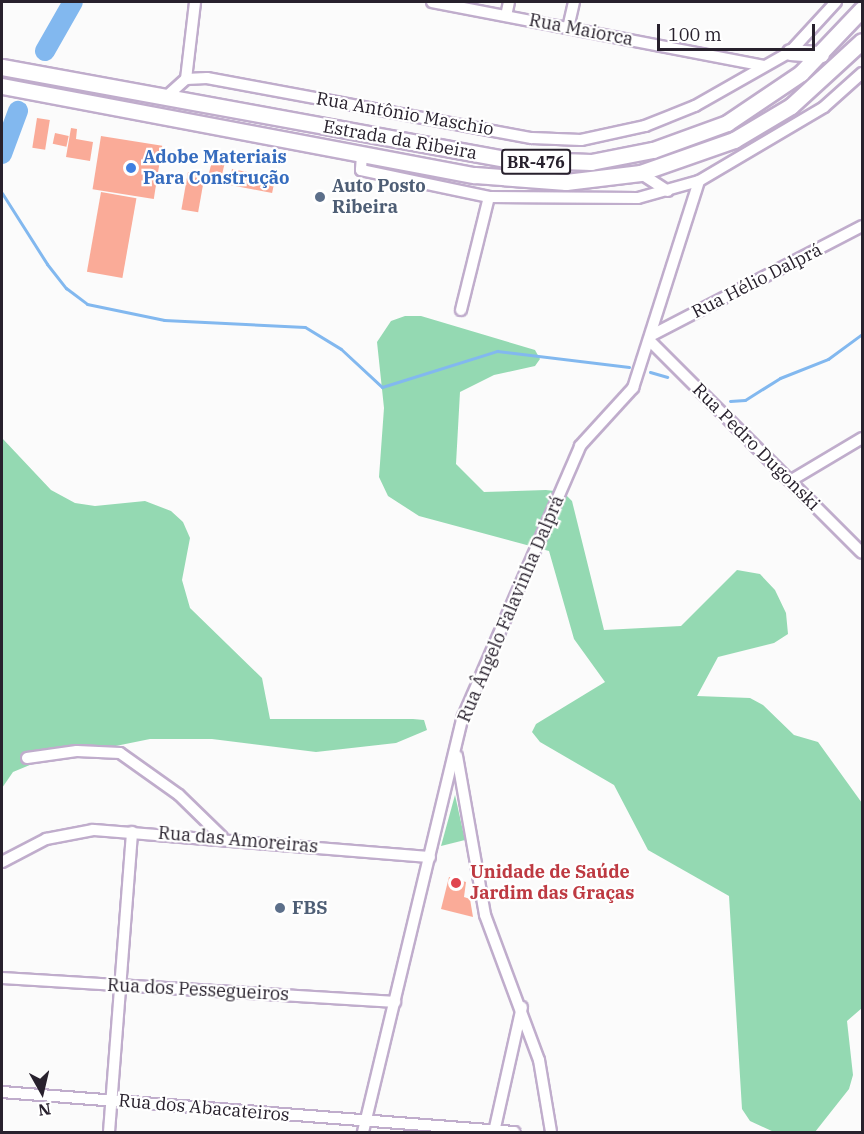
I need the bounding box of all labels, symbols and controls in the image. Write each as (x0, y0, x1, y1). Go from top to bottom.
street label: Rua Maiorca (527, 9, 635, 51)
scale bar (660, 12, 818, 50)
text: 100 m (668, 23, 722, 46)
street label: Rua Antônio Maschio (315, 88, 495, 140)
street label: Estrada da Ribeira (321, 116, 479, 164)
place label: Adobe Materiais Para Construção (143, 147, 290, 190)
road number: BR-476 (500, 149, 572, 175)
marker: Adobe Materiais Para Construção (124, 161, 138, 175)
place label: Auto Posto Ribeira (332, 176, 426, 219)
marker: Auto Posto Ribeira (313, 190, 327, 204)
street label: Rua Hélio Dalprá (688, 239, 826, 323)
street label: Rua Pedro Dugonski (688, 379, 824, 515)
street label: Rua Ângelo Falavinha Dalprá (453, 492, 569, 726)
street label: Rua das Amoreiras (157, 822, 319, 858)
place label: Unidade de Saúde Jardim das Graças (470, 862, 634, 904)
marker: Unidade de Saúde Jardim das Graças (447, 874, 465, 892)
place label: FBS (292, 897, 327, 919)
marker: FBS (273, 901, 287, 915)
street label: Rua dos Pessegueiros (107, 974, 289, 1006)
north arrow (12, 1062, 72, 1122)
street label: Rua dos Abacateiros (117, 1090, 291, 1126)
text: N (37, 1099, 52, 1121)

